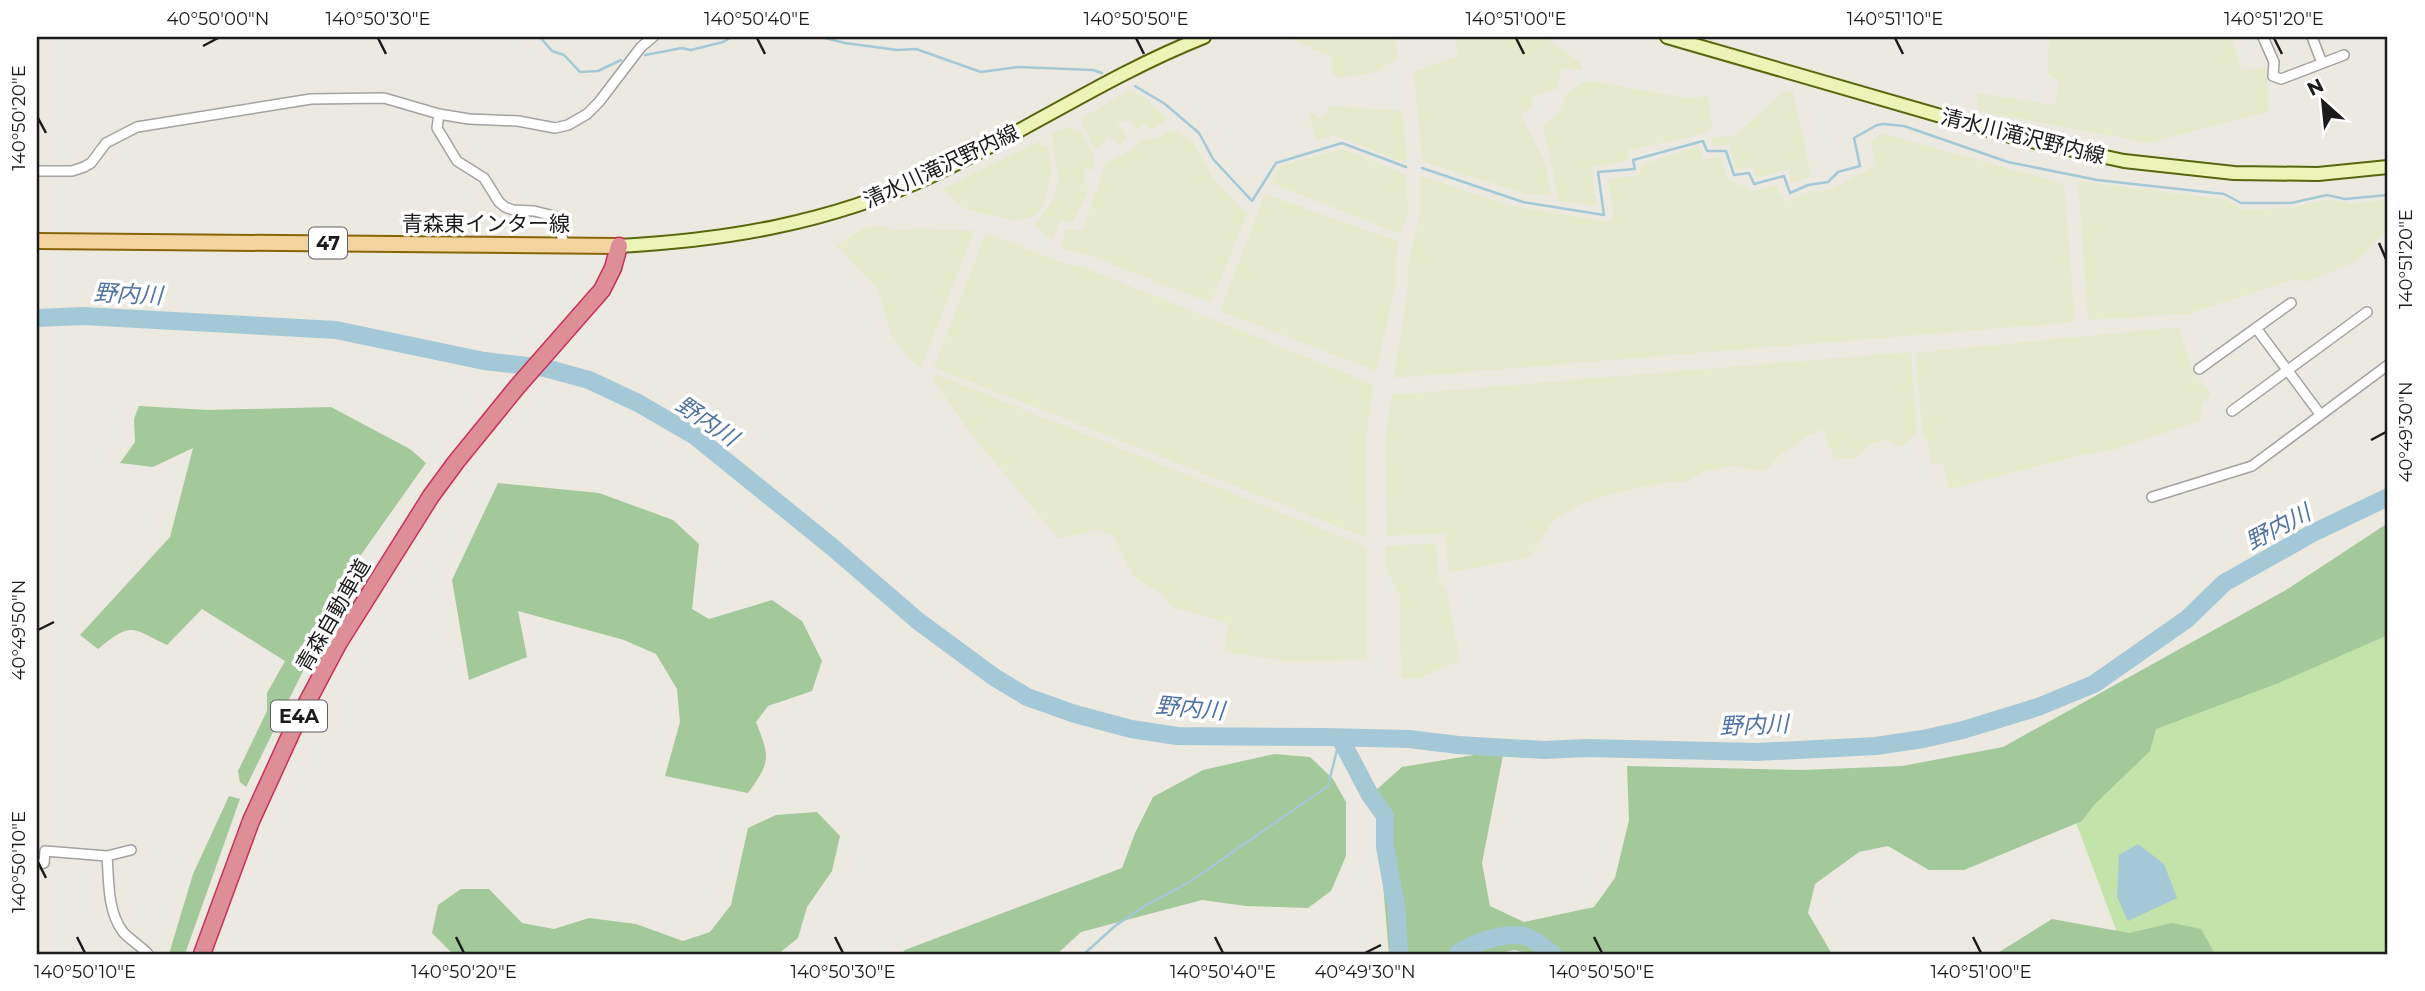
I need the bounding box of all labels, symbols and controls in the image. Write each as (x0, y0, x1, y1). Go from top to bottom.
text: 40°50'00"N (167, 8, 269, 30)
text: 140°50'30"E (325, 8, 431, 30)
text: 140°50'40"E (704, 8, 810, 30)
text: 140°50'50"E (1083, 8, 1189, 30)
text: 140°51'00"E (1465, 8, 1567, 30)
text: 140°51'10"E (1847, 8, 1943, 30)
text: 140°51'20"E (2224, 8, 2324, 30)
text: 140°50'20"E (8, 65, 30, 171)
north arrow (2288, 66, 2358, 136)
text: N (2303, 74, 2328, 101)
street label: 清水川滝沢野内線 (1938, 104, 2108, 168)
street label: 清水川滝沢野内線 (860, 119, 1022, 213)
text: 140°51'20"E (2395, 209, 2417, 309)
street label: 青森東インター線 (402, 211, 570, 236)
road number: 47 (309, 228, 347, 258)
water label: 野内川 (93, 278, 166, 310)
text: 40°49'30"N (2395, 381, 2417, 483)
water label: 野内川 (671, 390, 746, 454)
water label: 野内川 (2241, 497, 2318, 556)
street label: 青森自動車道 (291, 554, 375, 676)
text: 40°49'50"N (8, 580, 30, 680)
water label: 野内川 (1154, 691, 1229, 725)
road number: E4A (271, 701, 327, 732)
water label: 野内川 (1719, 710, 1792, 740)
text: 140°50'10"E (8, 811, 30, 913)
text: 140°50'10"E (34, 961, 136, 983)
text: 140°50'20"E (411, 961, 517, 983)
text: 140°50'30"E (790, 961, 896, 983)
text: 140°50'40"E (1170, 961, 1276, 983)
text: 40°49'30"N (1314, 961, 1416, 983)
text: 140°50'50"E (1549, 961, 1655, 983)
text: 140°51'00"E (1930, 961, 2032, 983)

